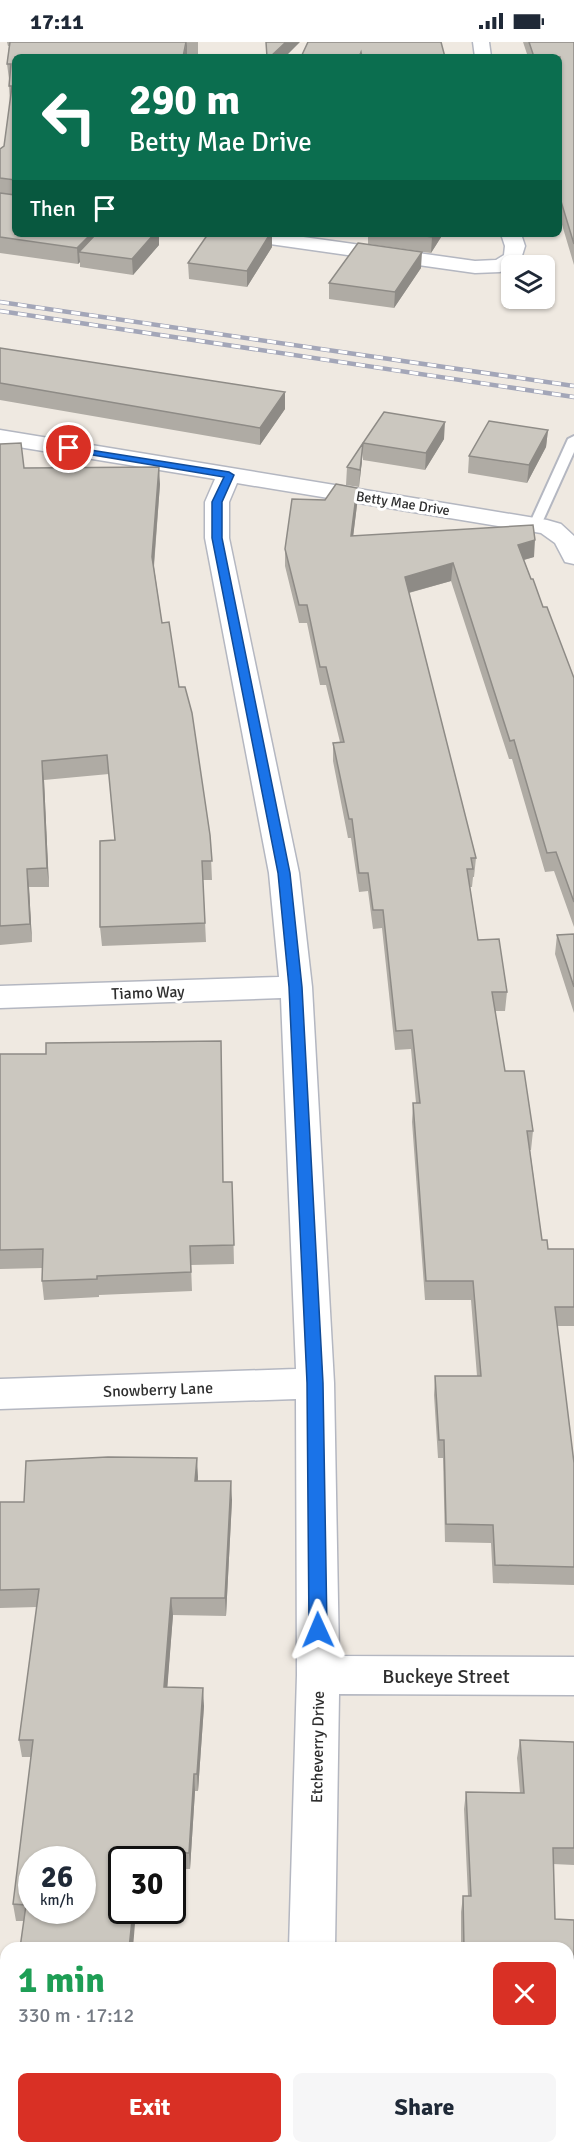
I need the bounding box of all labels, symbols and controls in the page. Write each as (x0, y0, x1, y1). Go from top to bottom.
text: 17:11 (30, 8, 84, 35)
text: 290 m (129, 75, 240, 126)
icon: left (30, 78, 108, 156)
text: Betty Mae Drive (129, 126, 312, 159)
icon: arrive (88, 192, 121, 225)
text: Then (30, 195, 76, 222)
map controls (501, 255, 555, 309)
button: layers (501, 255, 555, 309)
pin (43, 422, 94, 473)
icon: arrive (52, 431, 85, 464)
street label: Betty Mae Drive (355, 488, 451, 519)
street label: Tiamo Way (111, 982, 186, 1004)
street label: Snowberry Lane (103, 1378, 213, 1402)
position arrow (286, 1598, 350, 1662)
street label: Buckeye Street (382, 1664, 510, 1689)
street label: Etcheverry Drive (307, 1691, 329, 1803)
speed limit sign: 30 (108, 1846, 186, 1924)
text: 26 (41, 1859, 73, 1896)
text: km/h (40, 1891, 74, 1909)
text: 1 min (18, 1958, 105, 2003)
button: close (493, 1962, 556, 2025)
text: 330 m · 17:12 (18, 2003, 134, 2028)
button: Exit (18, 2073, 281, 2142)
button: Share (293, 2073, 556, 2142)

